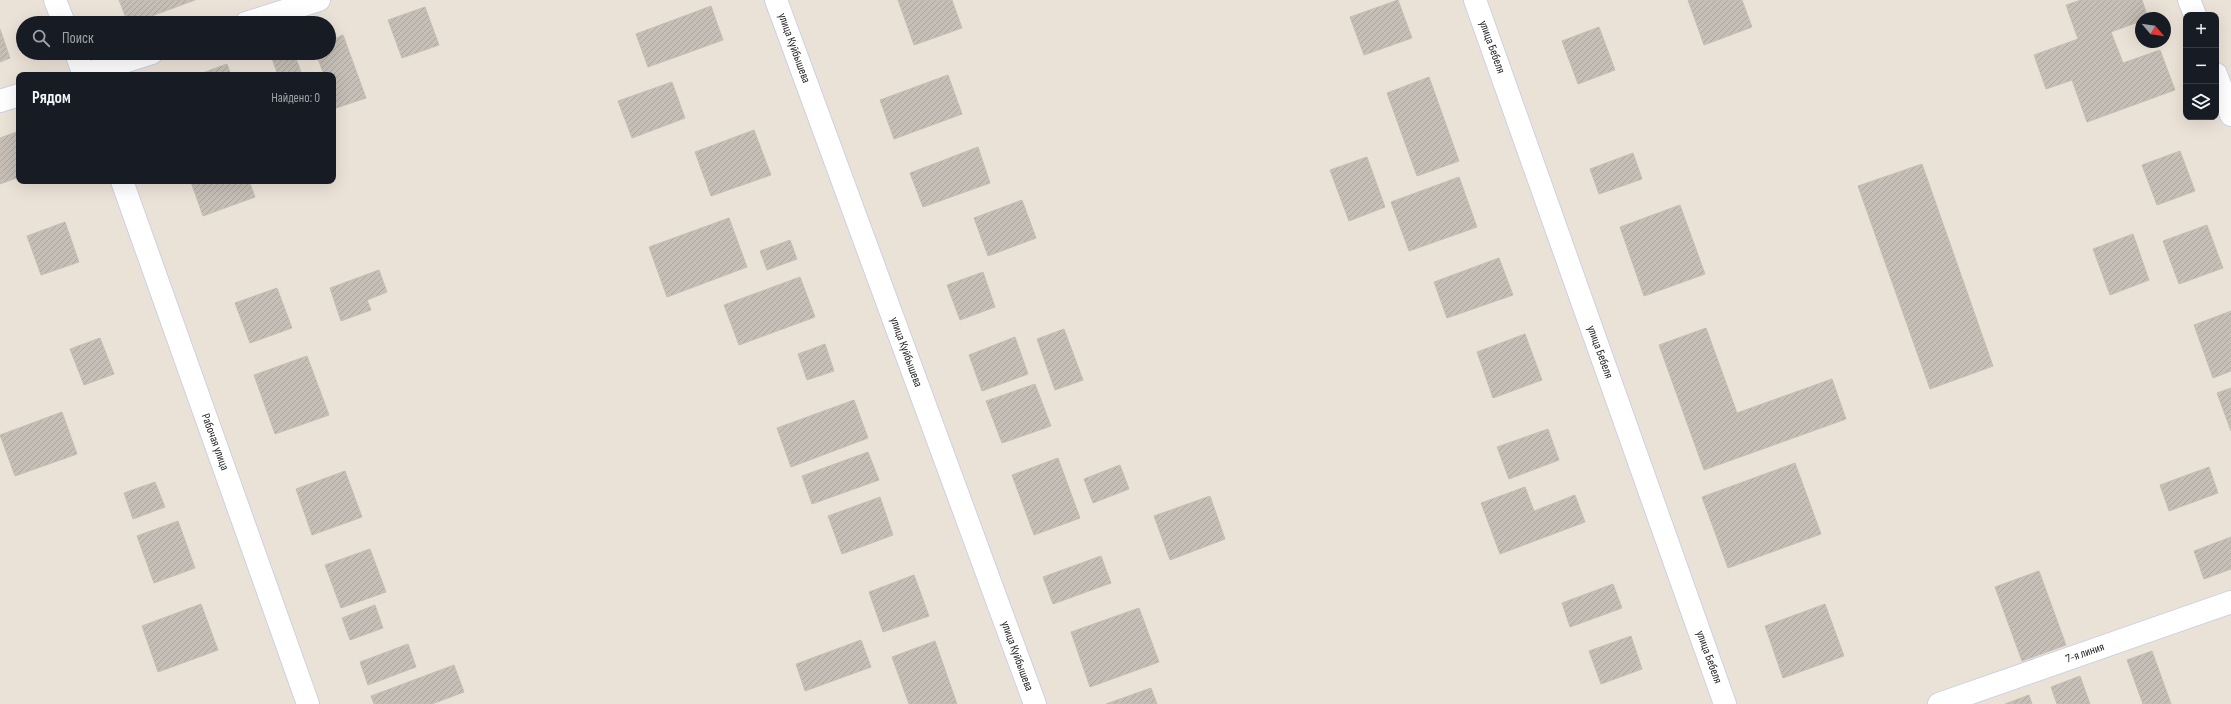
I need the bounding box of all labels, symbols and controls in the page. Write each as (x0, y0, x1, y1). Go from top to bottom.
street label: улица Куйбышева (774, 11, 814, 85)
north arrow (2135, 12, 2171, 48)
map controls (2183, 12, 2219, 120)
button: + (2183, 12, 2219, 48)
search box (16, 16, 336, 60)
street label: улица Бебеля (1476, 18, 1509, 76)
icon: search (30, 27, 52, 49)
text: Поиск (62, 29, 94, 48)
button: − (2183, 48, 2219, 84)
button: layers (2183, 84, 2219, 120)
text: Рядом (32, 88, 71, 108)
text: Найдено: 0 (271, 90, 320, 106)
street label: улица Куйбышева (886, 315, 926, 389)
street label: улица Бебеля (1584, 323, 1617, 381)
street label: Рабочая улица (198, 412, 232, 473)
street label: улица Куйбышева (997, 619, 1037, 693)
street label: улица Бебеля (1693, 628, 1726, 686)
street label: 7-я линия (2064, 639, 2107, 667)

